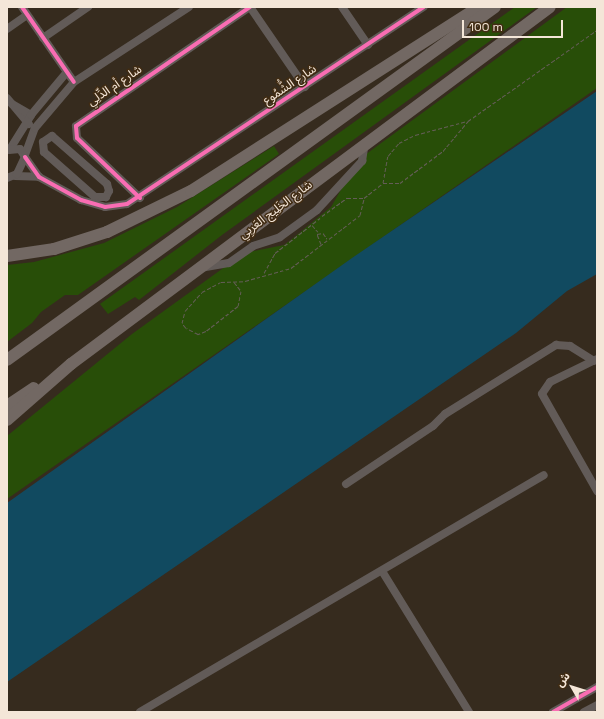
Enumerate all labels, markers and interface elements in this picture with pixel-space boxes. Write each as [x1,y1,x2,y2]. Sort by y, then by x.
scale bar [464,12,565,38]
text: 100 m [469,19,503,35]
street label: شارع الشُّمُوع [261,62,319,108]
street label: شارع أم الدِّلِي [85,63,145,109]
street label: شارع الخَلِيج العَربِي [237,178,315,242]
north arrow [552,667,592,707]
text: ش [552,669,573,690]

